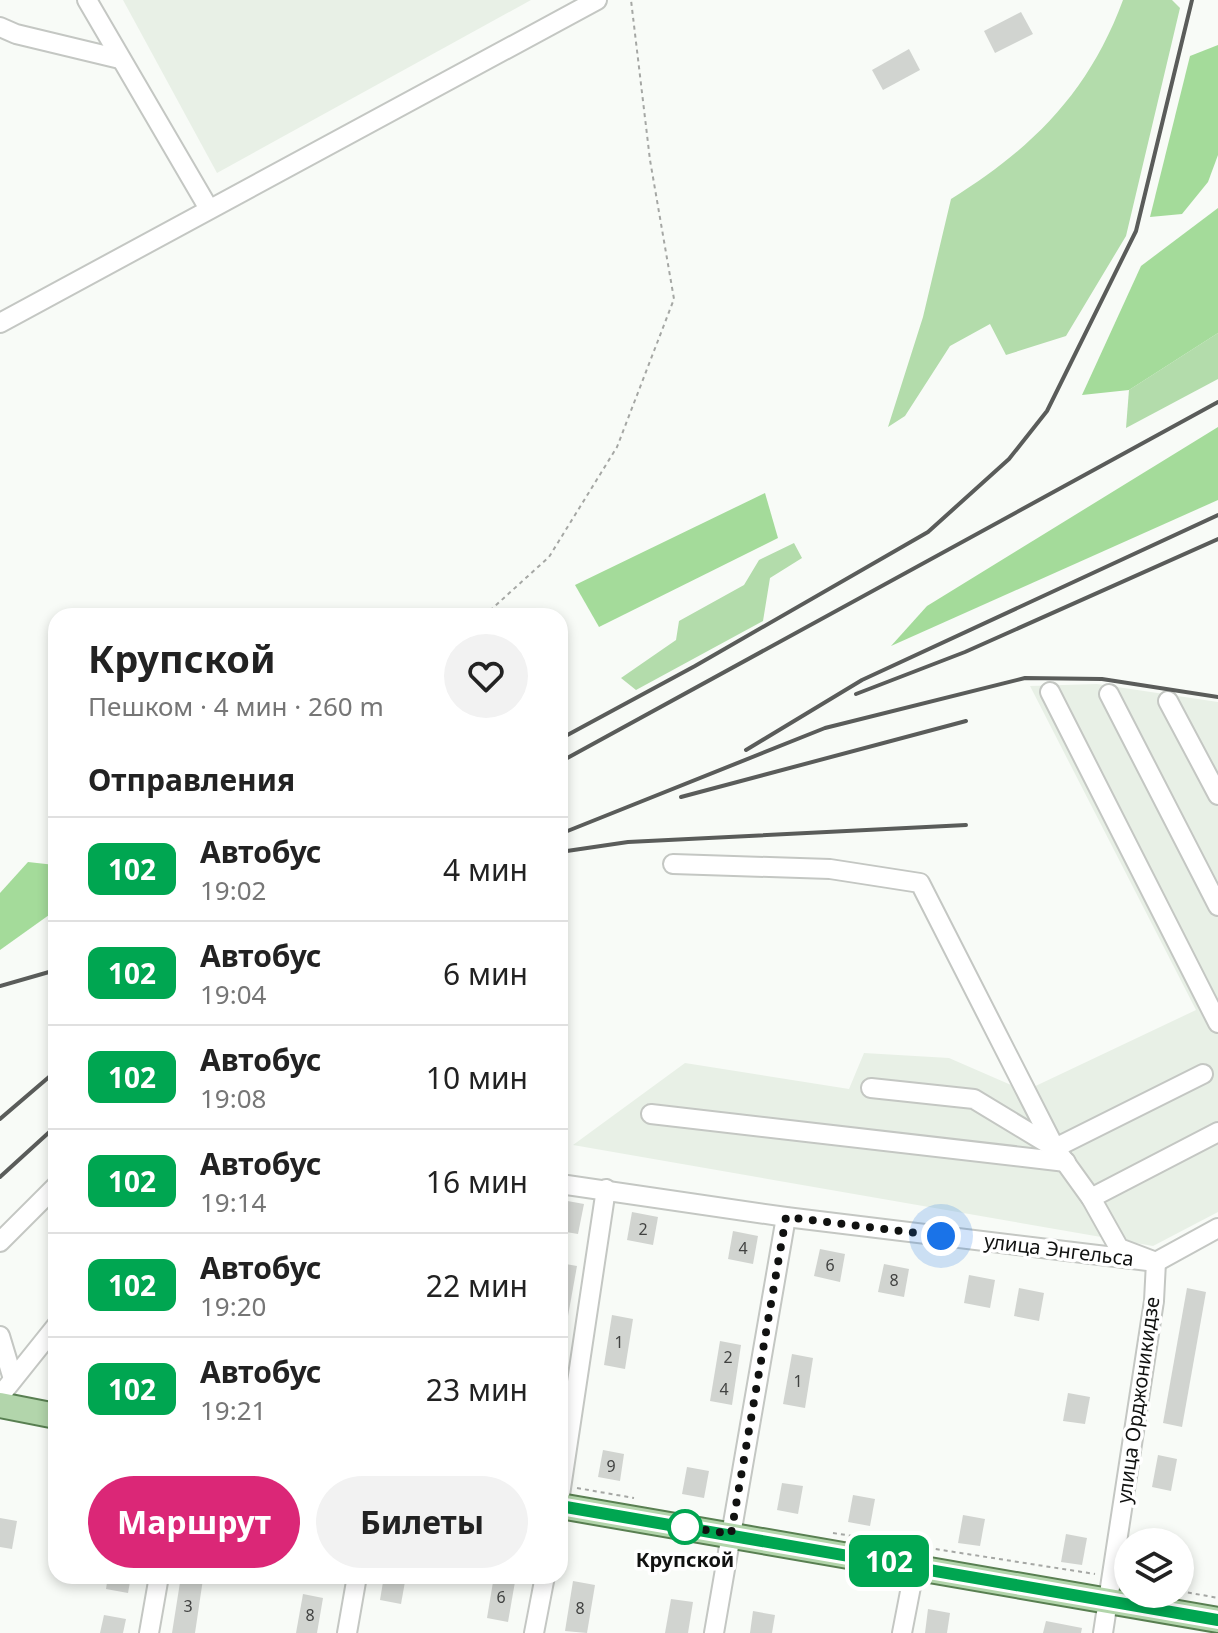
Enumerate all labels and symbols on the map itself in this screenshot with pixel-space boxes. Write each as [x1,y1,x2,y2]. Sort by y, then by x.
your location [921,1216,961,1256]
house number: 2 [638,1218,648,1240]
street label: улица Энгельса [983,1227,1135,1272]
house number: 4 [738,1237,748,1259]
house number: 6 [825,1254,835,1276]
house number: 8 [889,1269,899,1291]
street label: улица Орджоникидзе [1110,1295,1165,1505]
house number: 1 [614,1331,624,1353]
house number: 2 [723,1346,733,1368]
house number: 1 [793,1370,803,1392]
house number: 4 [719,1378,729,1400]
house number: 9 [606,1455,616,1477]
marker: Крупской [668,1510,702,1544]
line badge: 102 [843,1535,935,1587]
place label: Крупской [636,1546,734,1573]
house number: 6 [496,1586,506,1608]
house number: 3 [183,1595,193,1617]
house number: 8 [575,1597,585,1619]
house number: 8 [305,1604,315,1626]

